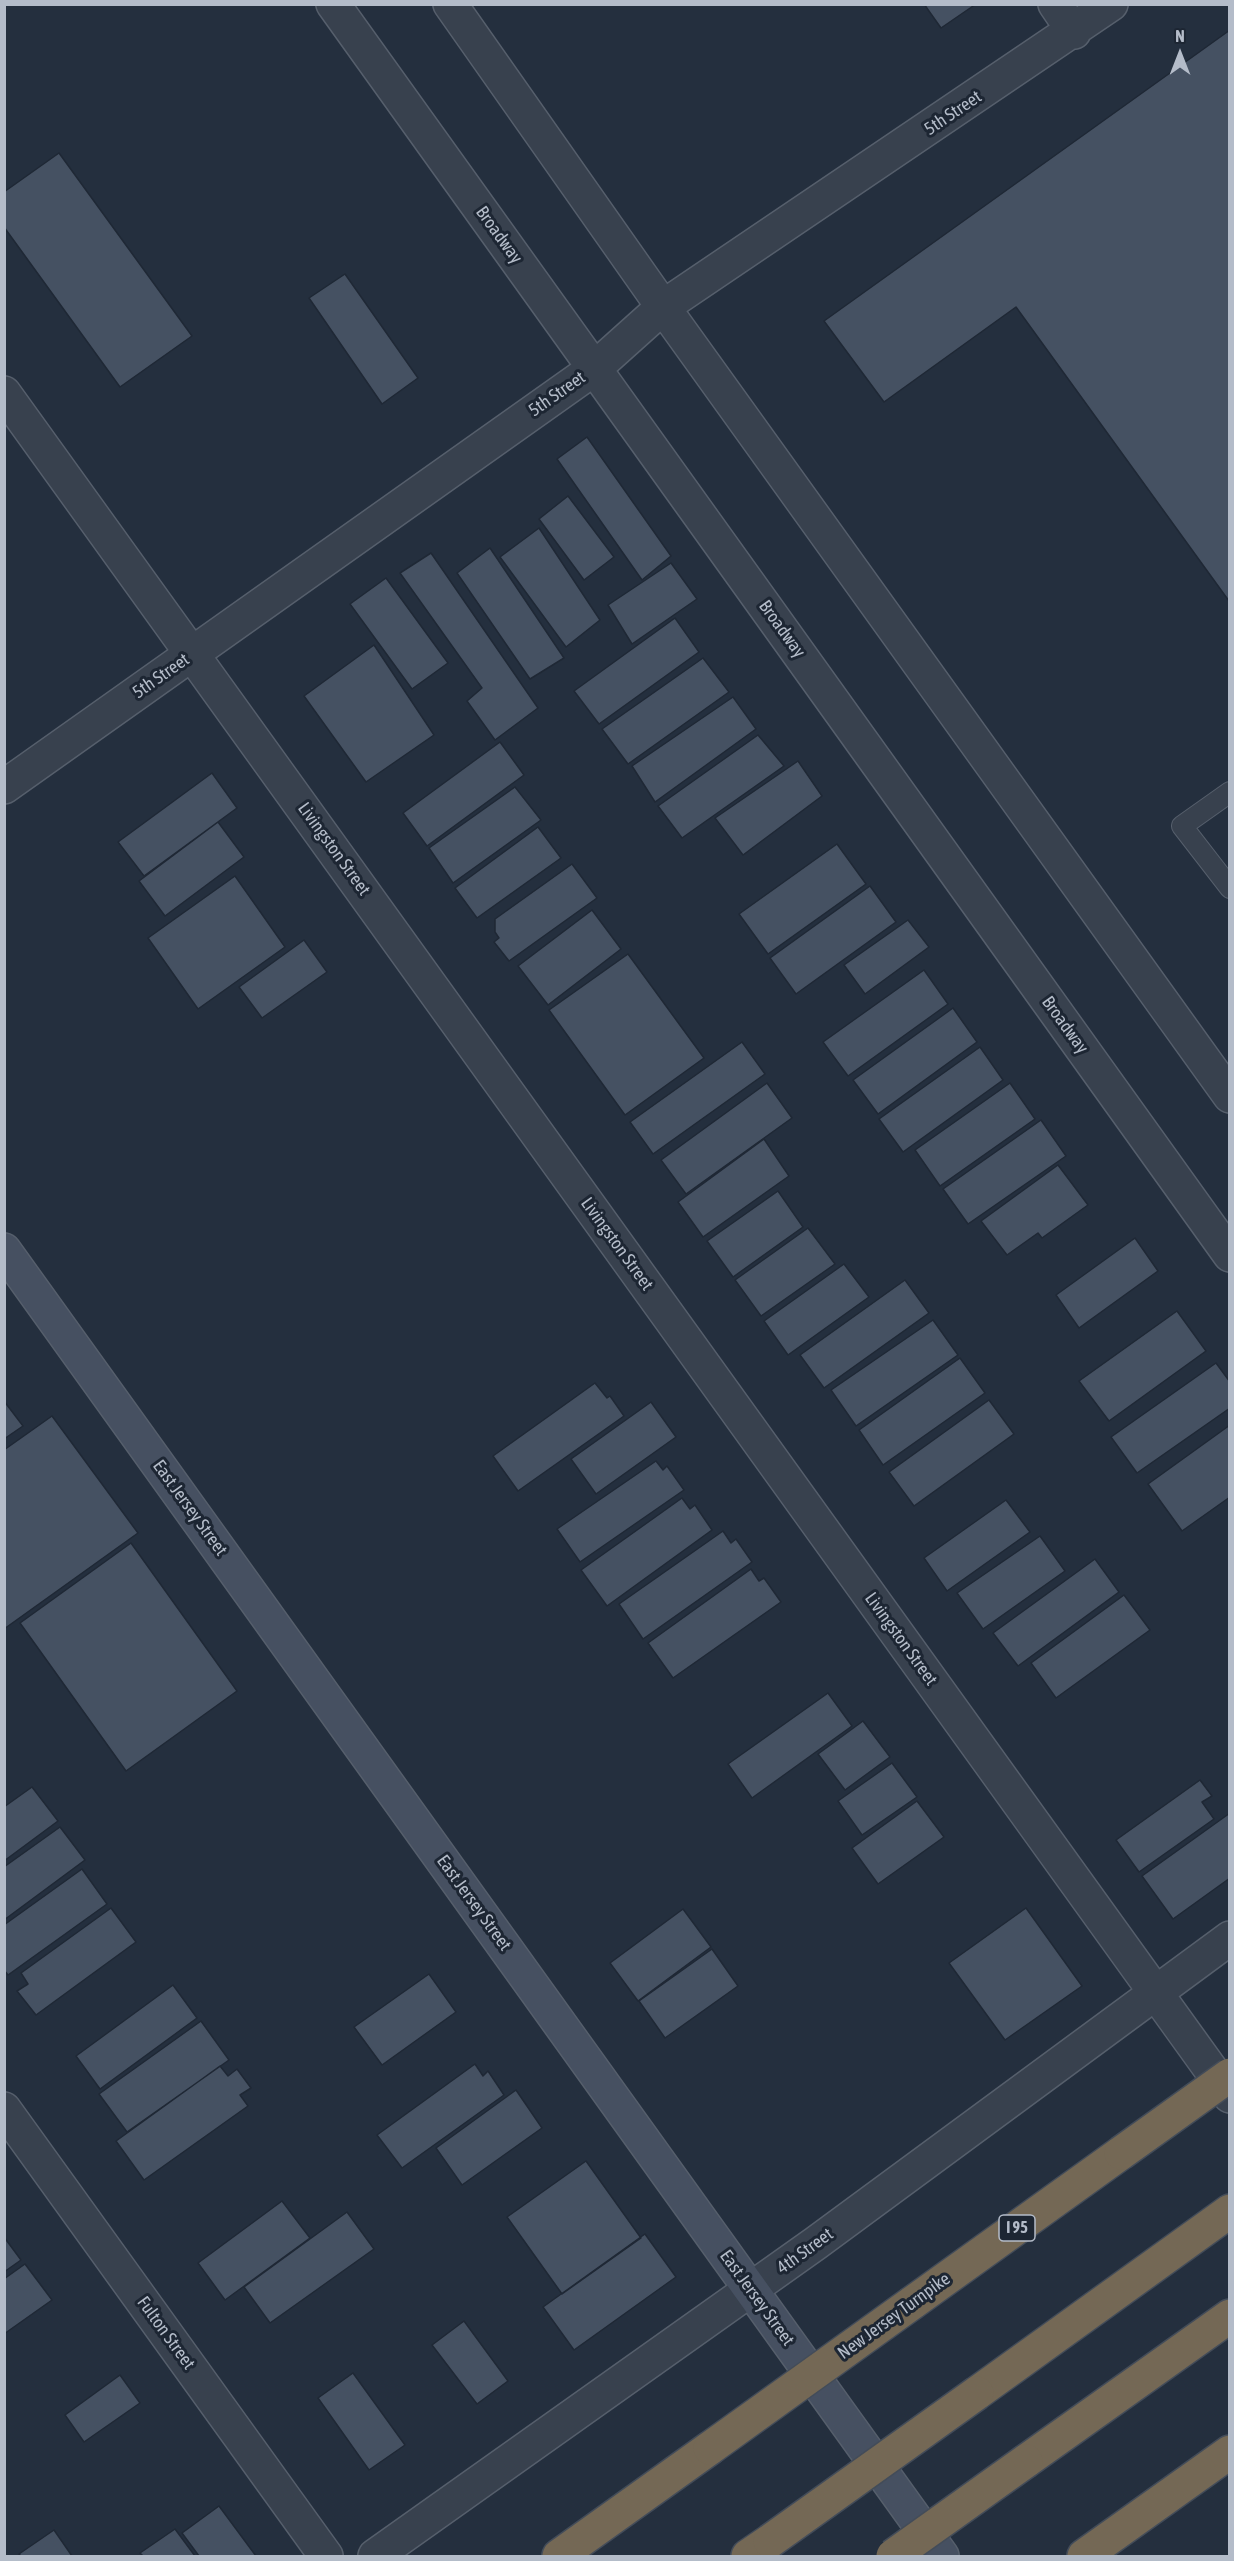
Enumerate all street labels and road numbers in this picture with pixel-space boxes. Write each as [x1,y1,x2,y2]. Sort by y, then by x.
street label: 5th Street [920,86,986,140]
street label: Broadway [471,202,527,268]
street label: 5th Street [524,367,590,421]
street label: Broadway [754,596,810,662]
street label: 5th Street [128,649,194,703]
street label: Livingston Street [293,798,375,900]
street label: Broadway [1037,992,1093,1058]
street label: Livingston Street [576,1193,658,1295]
street label: East Jersey Street [148,1456,232,1560]
street label: Livingston Street [860,1588,942,1690]
street label: East Jersey Street [432,1851,516,1955]
road number: I 95 [999,2215,1035,2241]
street label: 4th Street [773,2223,837,2279]
street label: East Jersey Street [715,2246,799,2350]
street label: New Jersey Turnpike [834,2268,954,2364]
street label: Fulton Street [132,2292,200,2374]

